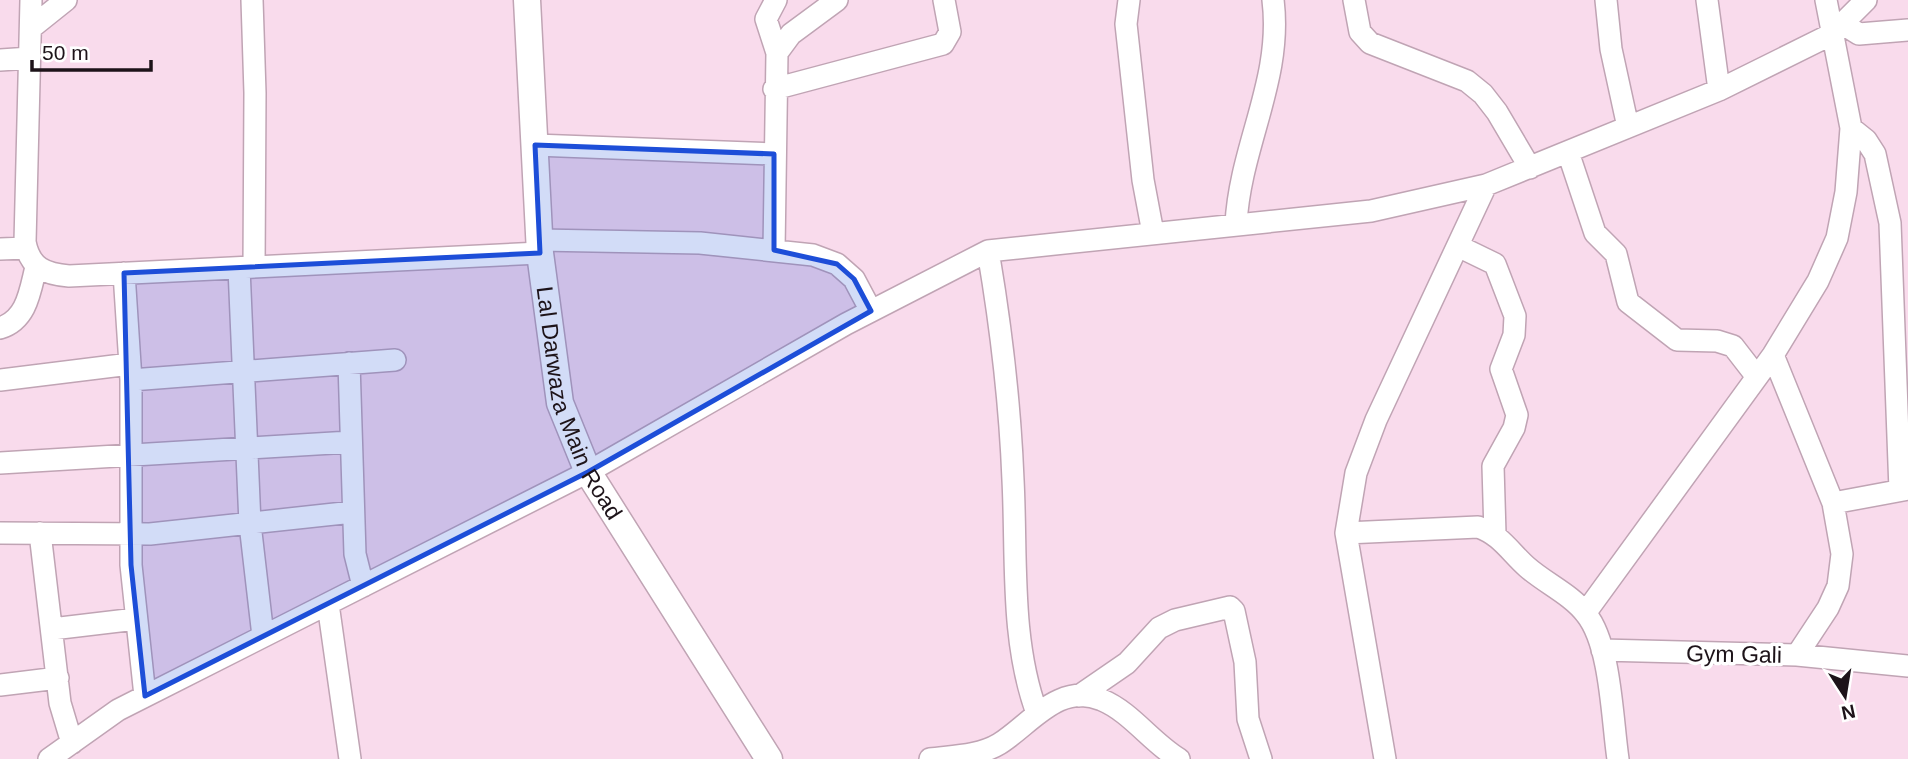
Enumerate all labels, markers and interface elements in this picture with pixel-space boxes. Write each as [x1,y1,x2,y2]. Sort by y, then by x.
scale bar [32,28,150,72]
text: 50 m [42,41,89,64]
street label: Lal Darwaza Main Road [532,285,628,524]
street label: Gym Gali [1686,640,1782,668]
north arrow [1810,661,1880,731]
text: N [1840,700,1857,724]

